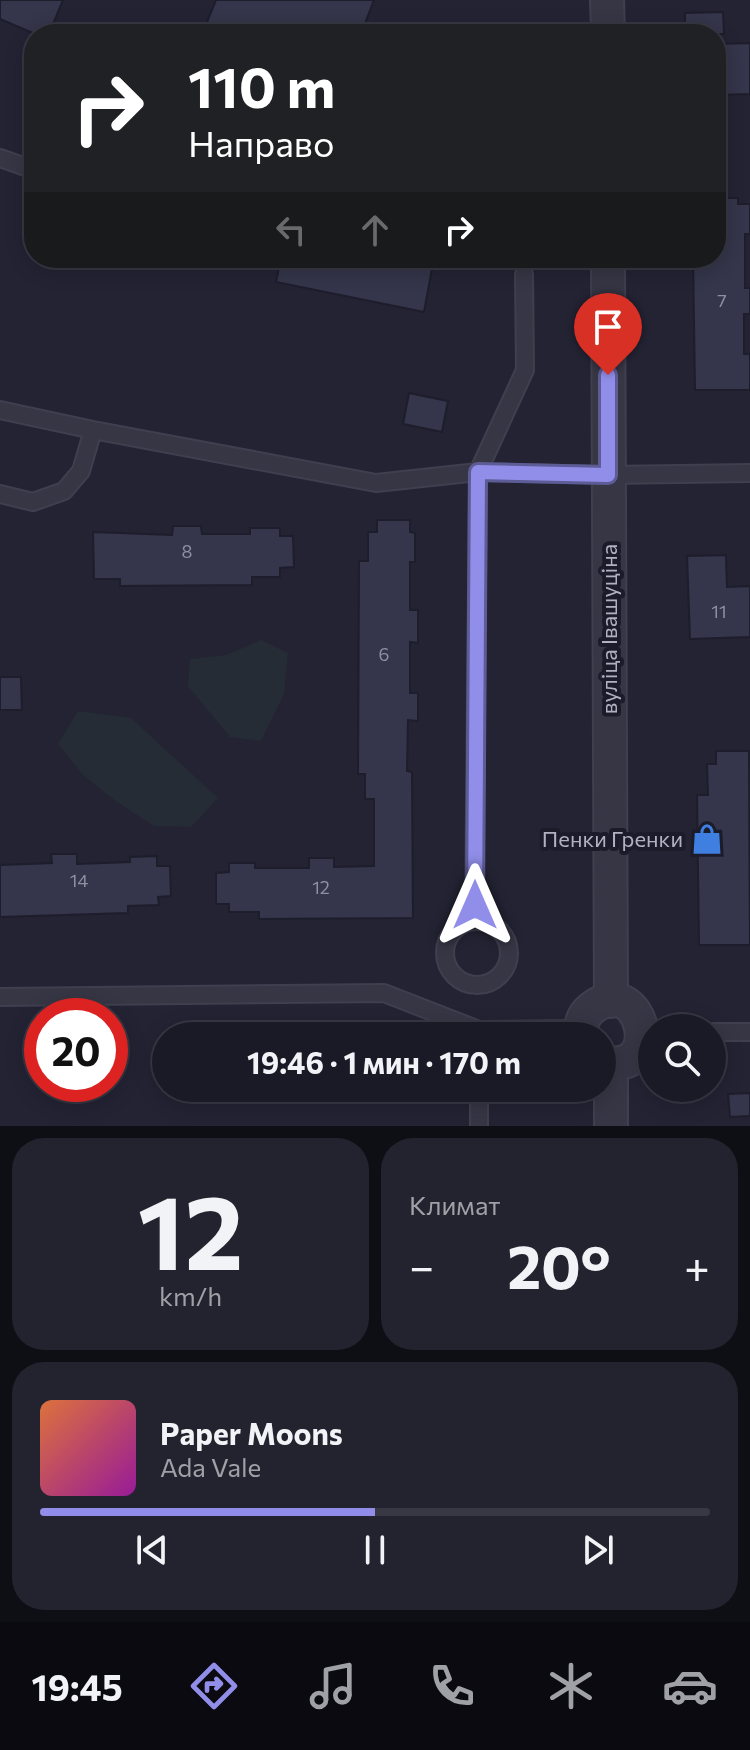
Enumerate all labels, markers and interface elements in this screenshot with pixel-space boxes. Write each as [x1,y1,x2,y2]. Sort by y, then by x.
text: 110 m [188,51,335,120]
icon: right [56,56,160,160]
text: Направо [188,120,334,164]
icon: left [269,208,313,252]
icon: ahead [353,208,397,252]
icon: right [437,208,481,252]
house number: 7 [717,289,727,311]
pin [574,293,642,375]
icon: arrive [586,305,630,349]
house number: 8 [182,540,193,562]
street label: вуліца Івашуціна [595,544,622,714]
house number: 11 [711,600,727,622]
house number: 6 [379,643,389,665]
shop icon: Пенки Гренки [690,822,724,856]
place label: Пенки Гренки [542,825,683,852]
position arrow [433,863,517,947]
house number: 14 [70,869,88,891]
house number: 12 [312,876,330,898]
speed limit sign: 20 [24,998,128,1102]
map controls [638,1014,726,1102]
button: search [638,1014,726,1102]
text: 19:46 · 1 мин · 170 m [247,1043,521,1080]
text: 12 [137,1164,244,1291]
text: Климат [409,1189,501,1220]
text: 20° [507,1228,611,1301]
text: − [409,1238,434,1292]
text: + [684,1238,710,1292]
text: km/h [159,1280,222,1311]
text: Paper Moons [160,1414,343,1451]
text: Ada Vale [160,1451,261,1482]
icon: previous [130,1528,174,1572]
icon: pause [353,1528,397,1572]
icon: next [576,1528,620,1572]
icon: directions [186,1658,242,1714]
icon: music [305,1658,361,1714]
icon: phone [424,1658,480,1714]
icon: climate [543,1658,599,1714]
icon: car [662,1658,718,1714]
text: 19:45 [32,1664,123,1708]

